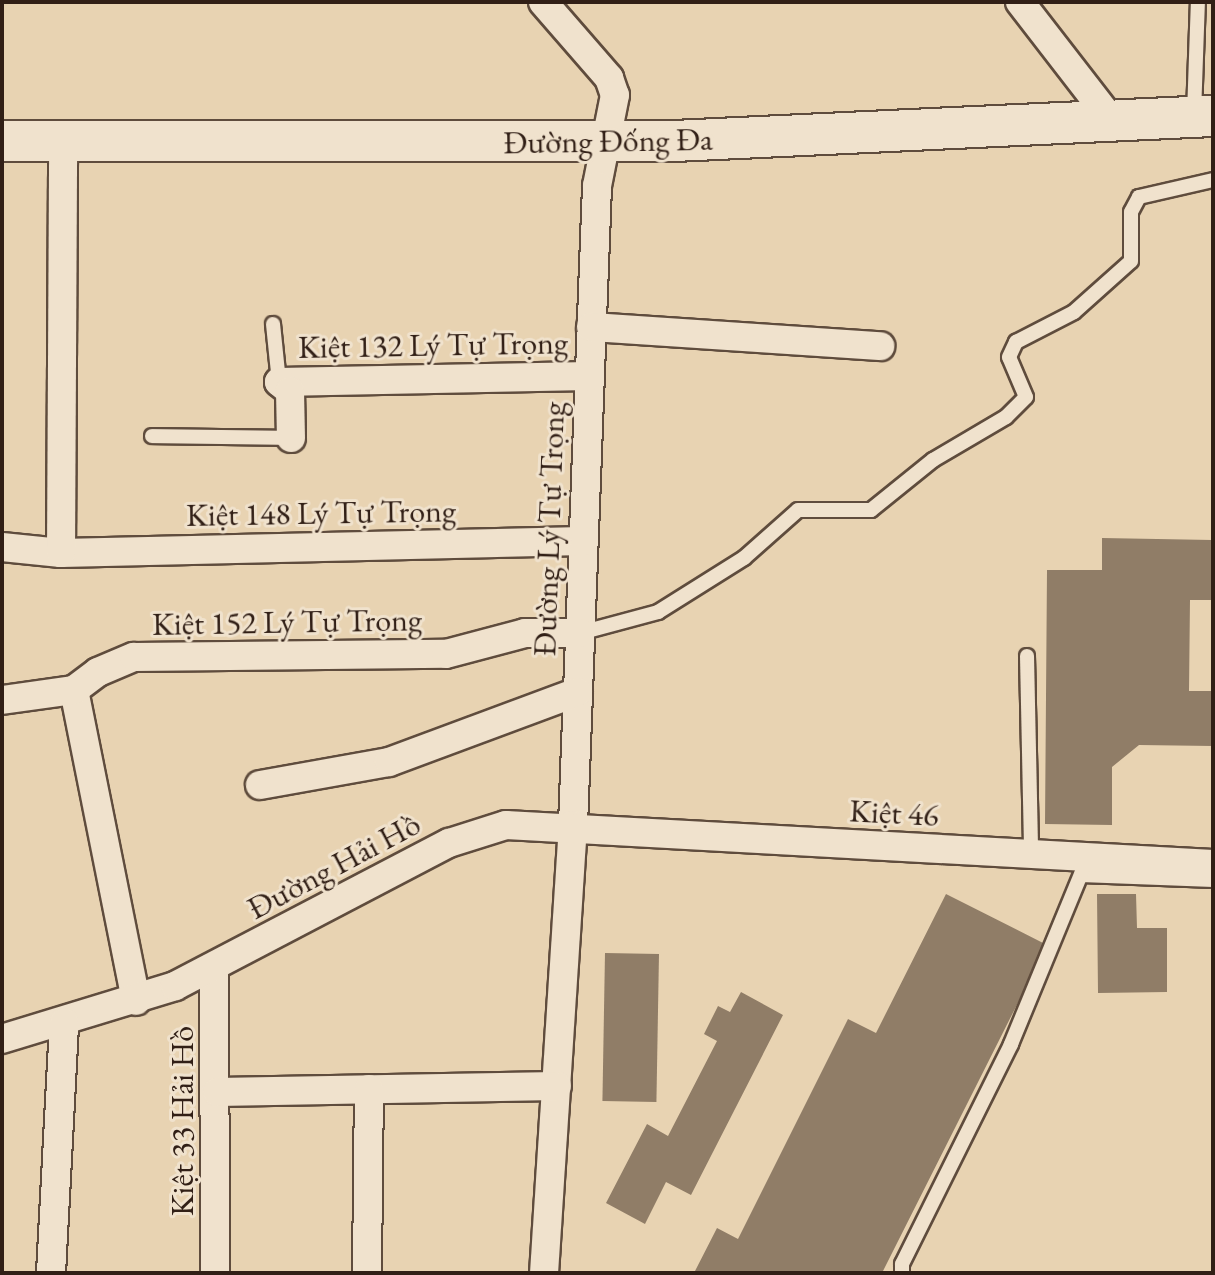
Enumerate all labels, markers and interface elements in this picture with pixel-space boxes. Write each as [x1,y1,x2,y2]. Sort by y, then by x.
street label: Đường Đống Đa [503,120,713,162]
street label: Kiệt 132 Lý Tự Trọng [298,323,568,367]
street label: Đường Lý Tự Trọng [525,401,573,657]
street label: Kiệt 148 Lý Tự Trọng [186,491,456,535]
street label: Kiệt 152 Lý Tự Trọng [152,600,422,644]
street label: Kiệt 46 [848,791,940,835]
street label: Đường Hải Hồ [241,804,427,928]
street label: Kiệt 33 Hải Hồ [163,1026,201,1216]

